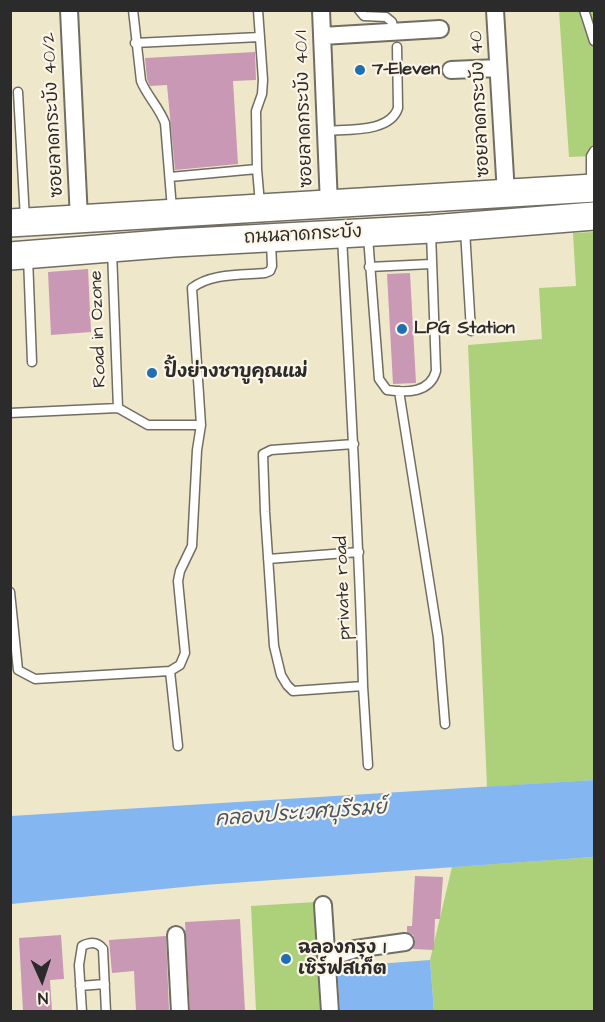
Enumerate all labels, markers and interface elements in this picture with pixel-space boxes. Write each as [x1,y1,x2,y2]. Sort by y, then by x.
street label: ซอยลาดกระบัง 40/1 [291,30,319,188]
street label: ซอยลาดกระบัง 40 [466,30,496,178]
street label: ซอยลาดกระบัง 40/2 [39,32,69,198]
place label: 7-Eleven [372,59,440,81]
marker: 7-Eleven [353,63,367,77]
street label: ถนนลาดกระบัง [244,222,362,250]
street label: Road in Ozone [86,270,112,388]
place label: LPG Station [414,318,515,340]
marker: LPG Station [395,322,409,336]
place label: ปิ้งย่างชาบูคุณแม่ [164,362,308,384]
marker: ปิ้งย่างชาบูคุณแม่ [145,366,159,380]
street label: private road [331,536,357,640]
water label: คลองประเวศบุรีรมย์ [214,797,388,833]
place label: ฉลองกรุง 1 เซิร์ฟสเก็ต [298,938,387,980]
north arrow [12,950,72,1010]
marker: ฉลองกรุง 1 เซิร์ฟสเก็ต [279,952,293,966]
text: N [37,987,49,1009]

